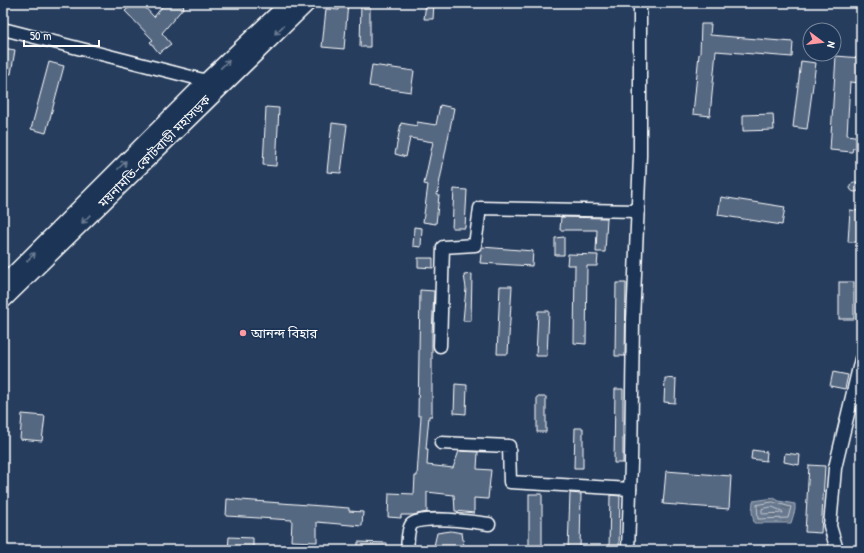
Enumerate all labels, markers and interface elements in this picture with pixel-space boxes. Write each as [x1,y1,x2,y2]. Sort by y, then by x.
scale bar [24,22,99,48]
north arrow [802,22,842,62]
one-way arrow [274,25,284,35]
text: 50 m [30,27,51,44]
text: N [824,40,839,49]
one-way arrow [220,59,230,69]
street label: ময়নামতি–কোটবাড়ী মহাসড়ক [93,90,215,212]
one-way arrow [117,161,127,171]
one-way arrow [81,214,91,224]
one-way arrow [26,252,36,262]
place label: আনন্দ বিহার [250,324,318,342]
marker: আনন্দ বিহার [238,328,248,338]

